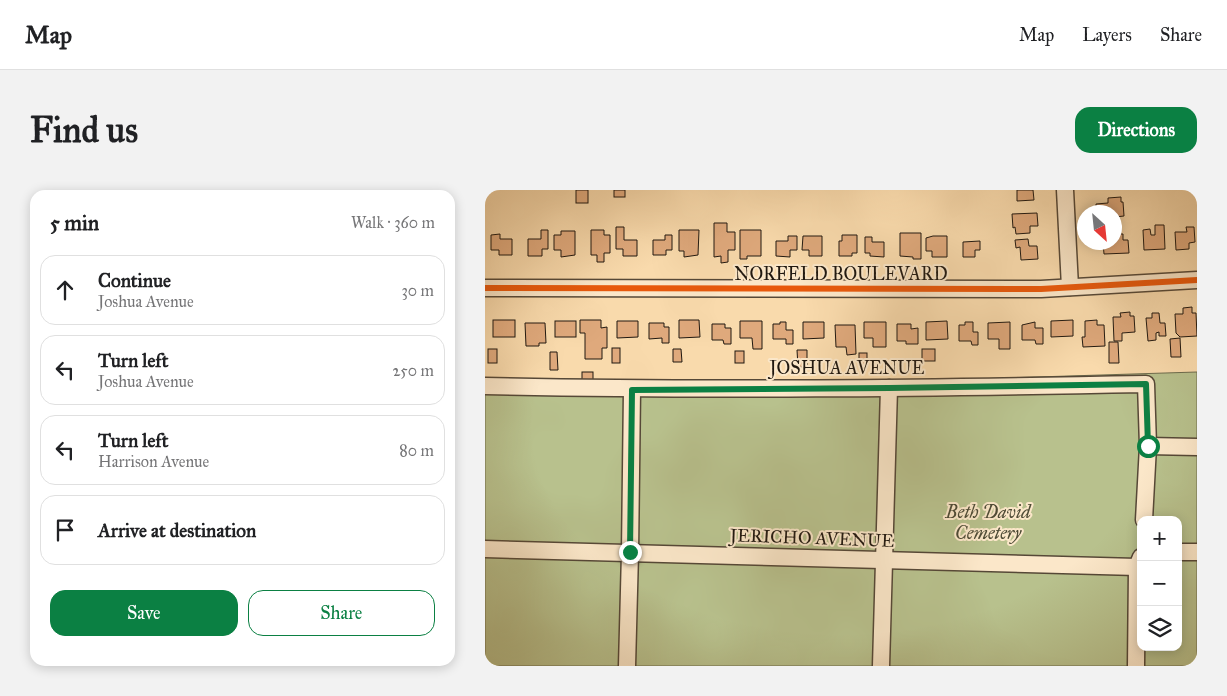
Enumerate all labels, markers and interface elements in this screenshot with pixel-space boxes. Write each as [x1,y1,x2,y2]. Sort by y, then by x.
text: Map [25,20,72,50]
text: Map [1019,24,1054,46]
text: Layers [1082,24,1132,46]
text: Share [1160,24,1202,46]
button: Directions [1075,107,1197,153]
text: Find us [30,109,138,152]
north arrow [1077,205,1122,250]
text: 5 min [50,210,99,236]
text: Walk · 360 m [351,213,435,232]
street label: NORFELD BOULEVARD [734,263,948,285]
text: Continue [98,269,171,292]
icon: ahead [51,276,79,304]
text: 30 m [401,281,434,300]
text: Joshua Avenue [98,292,194,311]
text: Turn left [98,349,168,372]
icon: left [51,356,79,384]
street label: JOSHUA AVENUE [768,357,925,380]
text: 250 m [393,361,434,380]
text: Joshua Avenue [98,372,194,391]
text: Turn left [98,429,168,452]
route start [1137,435,1160,458]
icon: left [51,436,79,464]
text: 80 m [399,441,434,460]
text: Harrison Avenue [98,452,209,471]
park label: Beth David Cemetery [944,501,1032,544]
icon: arrive [51,516,79,544]
map controls [1137,516,1182,651]
button: + [1137,516,1182,561]
text: Arrive at destination [98,519,256,542]
street label: JERICHO AVENUE [728,524,894,553]
route end [619,541,642,564]
button: − [1137,561,1182,606]
button: Save [50,590,238,636]
button: Share [248,590,435,636]
button: layers [1137,606,1182,651]

